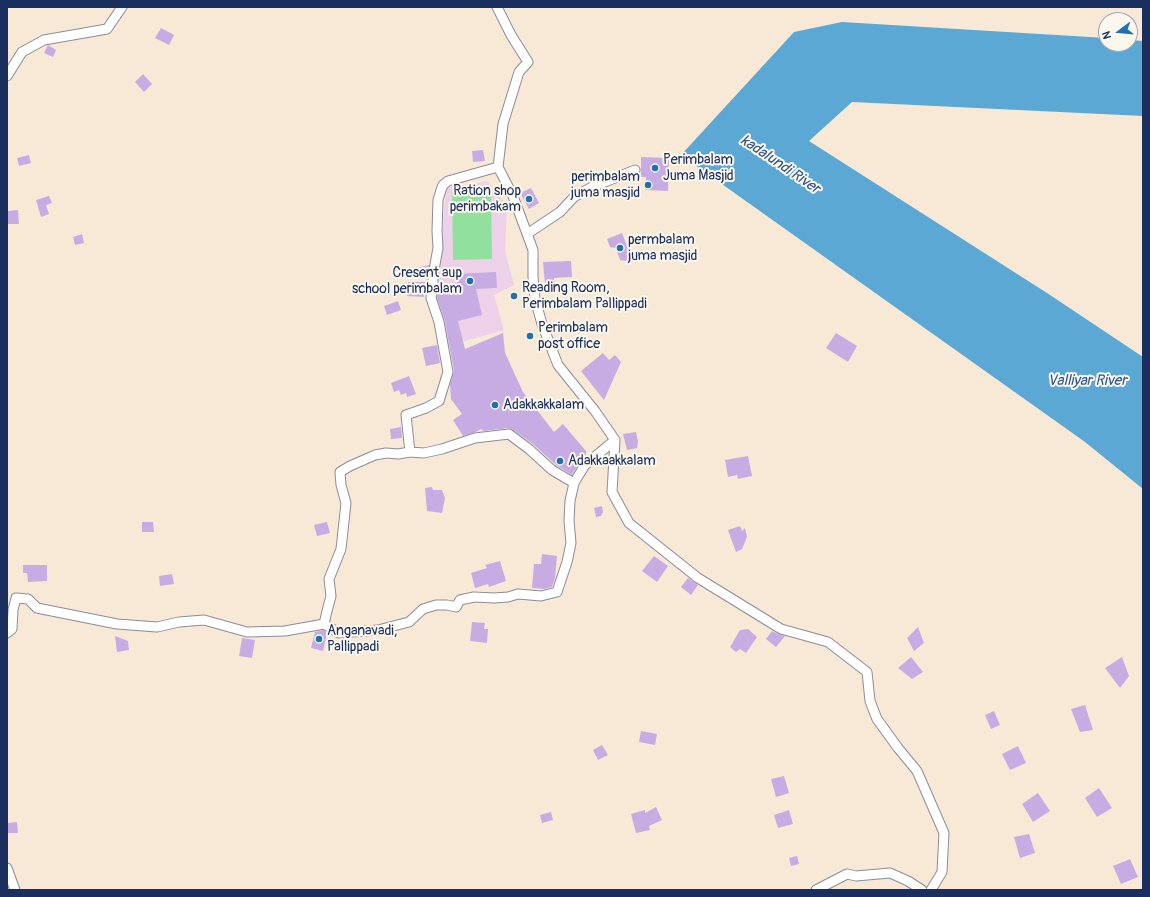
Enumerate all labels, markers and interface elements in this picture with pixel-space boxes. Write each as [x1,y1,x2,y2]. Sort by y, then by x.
north arrow [1098,12,1138,52]
text: N [1100,30,1114,41]
water label: kadalundi River [737,132,823,198]
place label: Perimbalam Juma Masjid [663,152,734,184]
marker: Perimbalam Juma Masjid [650,163,660,173]
place label: perimbalam juma masjid [571,169,640,202]
marker: perimbalam juma masjid [643,180,653,190]
place label: Ration shop perimbakam [450,183,521,216]
marker: Ration shop perimbakam [524,194,534,204]
place label: permbalam juma masjid [628,232,697,264]
marker: permbalam juma masjid [615,243,625,253]
place label: Cresent aup school perimbalam [352,265,462,298]
marker: Cresent aup school perimbalam [465,276,475,286]
place label: Reading Room, Perimbalam Pallippadi [522,280,647,312]
marker: Reading Room, Perimbalam Pallippadi [509,291,519,301]
place label: Perimbalam post office [538,320,608,352]
marker: Perimbalam post office [525,331,535,341]
water label: Valliyar River [1047,372,1127,390]
place label: Adakkakkalam [503,397,584,413]
marker: Adakkakkalam [490,400,500,410]
place label: Adakkaakkalam [568,453,656,469]
marker: Adakkaakkalam [555,456,565,466]
place label: Anganavadi, Pallippadi [327,623,397,656]
marker: Anganavadi, Pallippadi [314,634,324,644]

